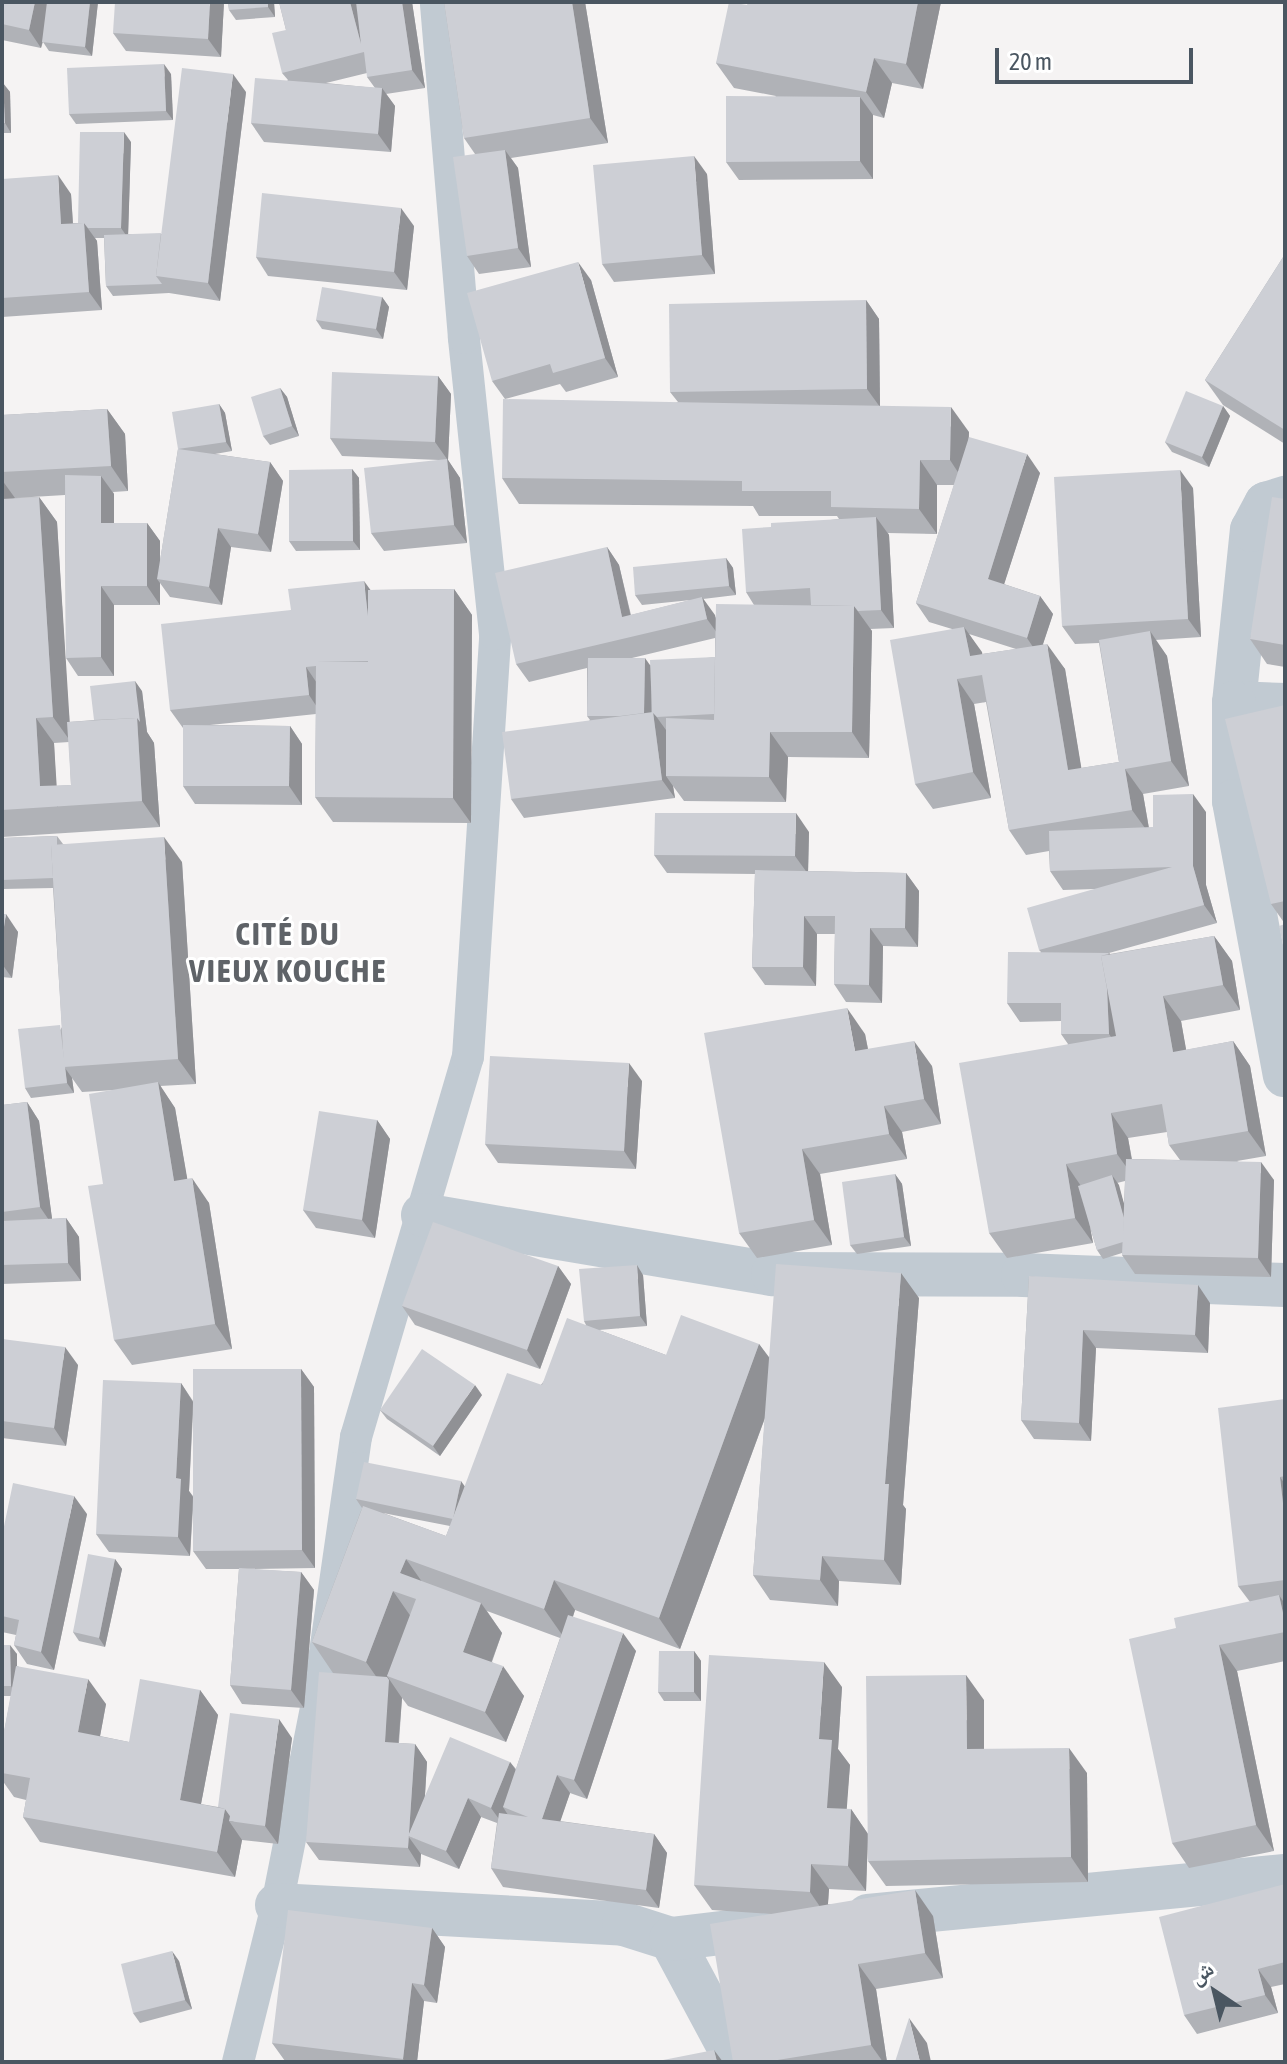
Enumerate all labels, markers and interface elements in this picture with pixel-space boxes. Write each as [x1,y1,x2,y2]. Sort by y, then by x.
scale bar [999,32,1197,82]
text: 20 m [1009,48,1052,75]
district label: CITÉ DU VIEUX KOUCHE [189,916,387,991]
north arrow [1175,1952,1255,2032]
text: ش [1184,1955,1218,1990]

